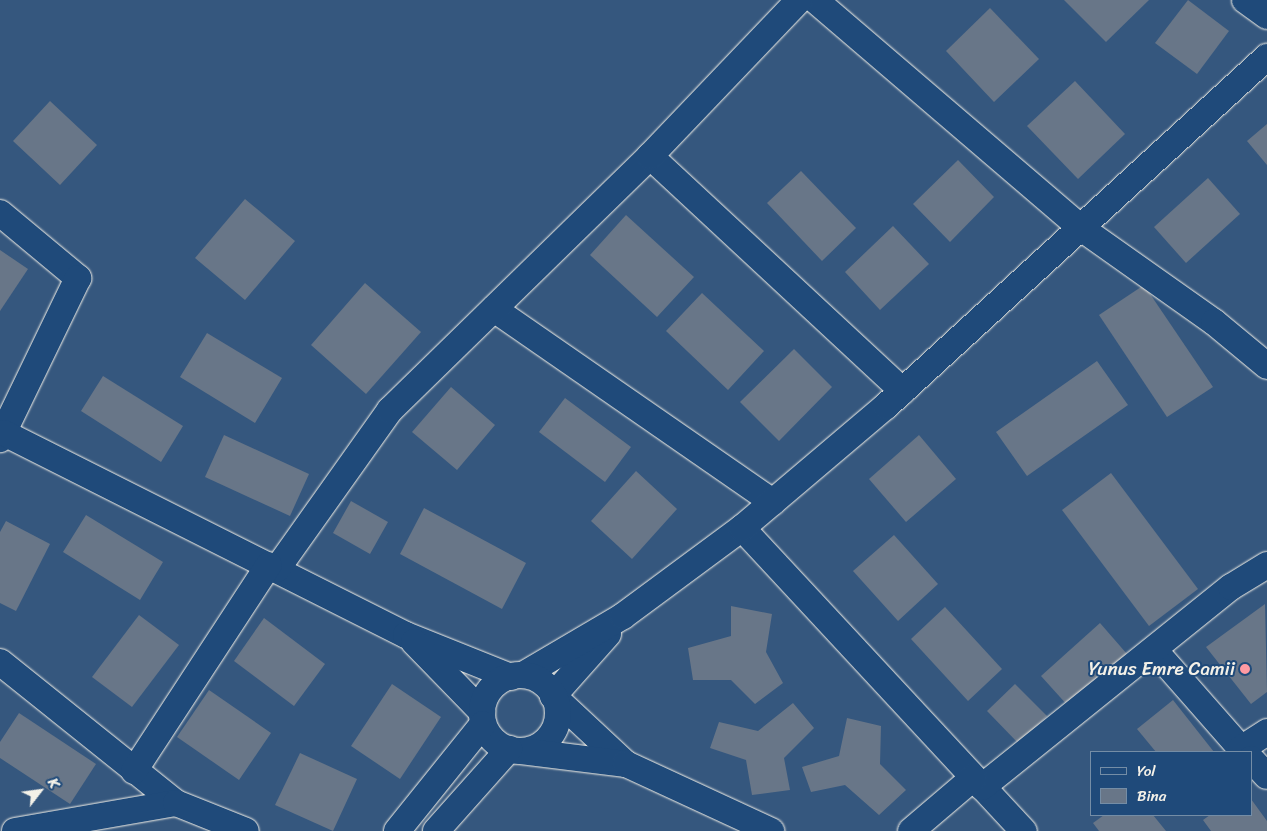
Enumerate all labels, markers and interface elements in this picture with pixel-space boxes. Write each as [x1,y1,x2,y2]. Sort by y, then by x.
place label: Yunus Emre Camii [1088,658,1235,680]
marker: Yunus Emre Camii [1239,663,1251,675]
legend [1090,751,1252,816]
text: Yol [1137,758,1156,784]
north arrow [15,766,65,816]
text: K [40,773,66,793]
text: Bina [1137,783,1166,809]

